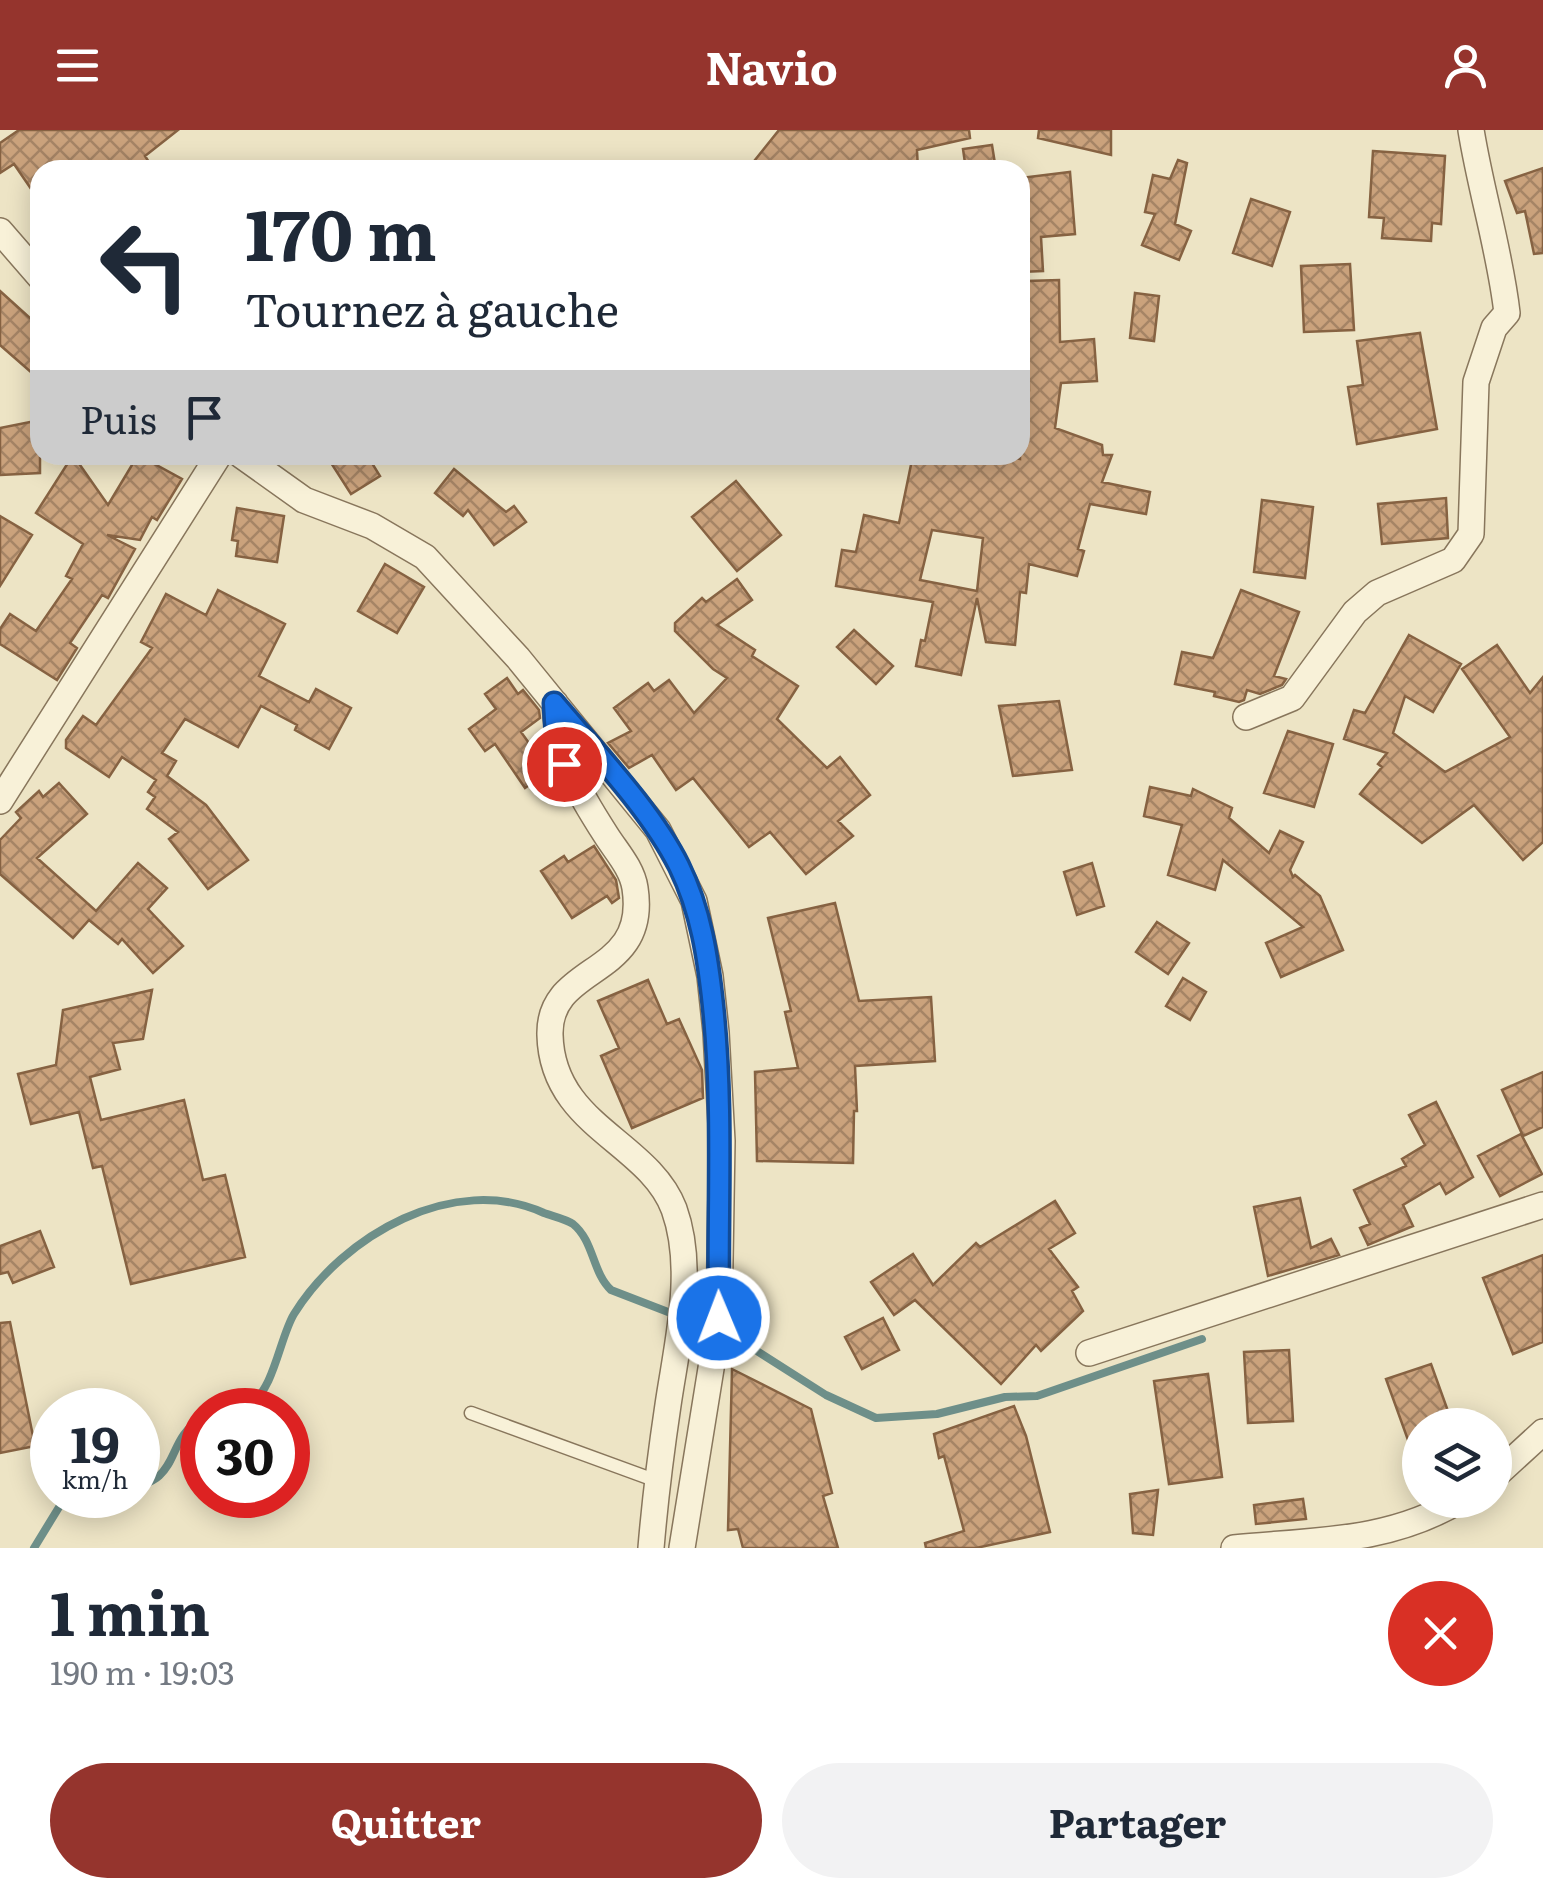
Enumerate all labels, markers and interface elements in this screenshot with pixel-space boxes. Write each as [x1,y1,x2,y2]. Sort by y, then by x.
text: Navio [705,32,838,99]
icon: menu [50,38,105,93]
icon: person [1438,38,1493,93]
text: 170 m [245,179,437,283]
icon: left [80,200,210,330]
text: Tournez à gauche [245,274,619,341]
text: Puis [80,389,157,446]
icon: arrive [177,390,232,445]
pin [522,722,607,807]
icon: arrive [537,737,592,792]
position arrow [667,1266,771,1370]
speed limit sign: 30 [180,1388,310,1518]
text: 19 [70,1404,120,1478]
map controls [1402,1408,1512,1518]
button: layers [1402,1408,1512,1518]
text: km/h [62,1460,128,1497]
text: 1 min [50,1565,210,1654]
button: close [1388,1581,1493,1686]
text: 190 m · 19:03 [50,1647,235,1695]
button: Quitter [50,1763,762,1878]
button: Partager [782,1763,1493,1878]

